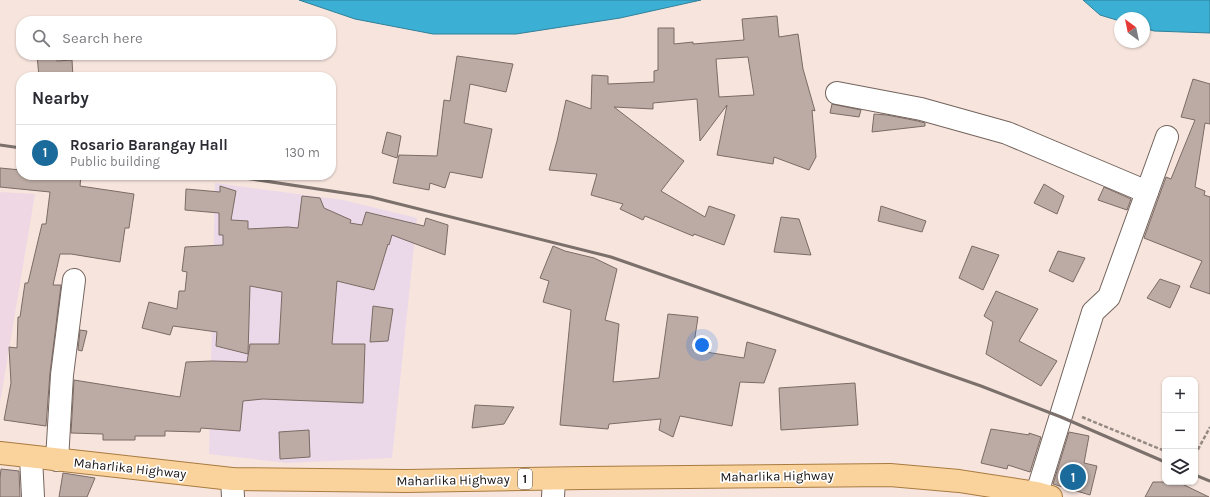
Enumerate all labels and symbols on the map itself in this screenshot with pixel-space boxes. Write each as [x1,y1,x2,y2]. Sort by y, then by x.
north arrow [1114,12,1150,48]
your location [692,335,712,355]
street label: Maharlika Highway [73,455,187,481]
pin: 1 [1060,462,1086,492]
street label: Maharlika Highway [720,468,834,484]
road number: 1 [518,469,532,489]
street label: Maharlika Highway [396,472,510,488]

